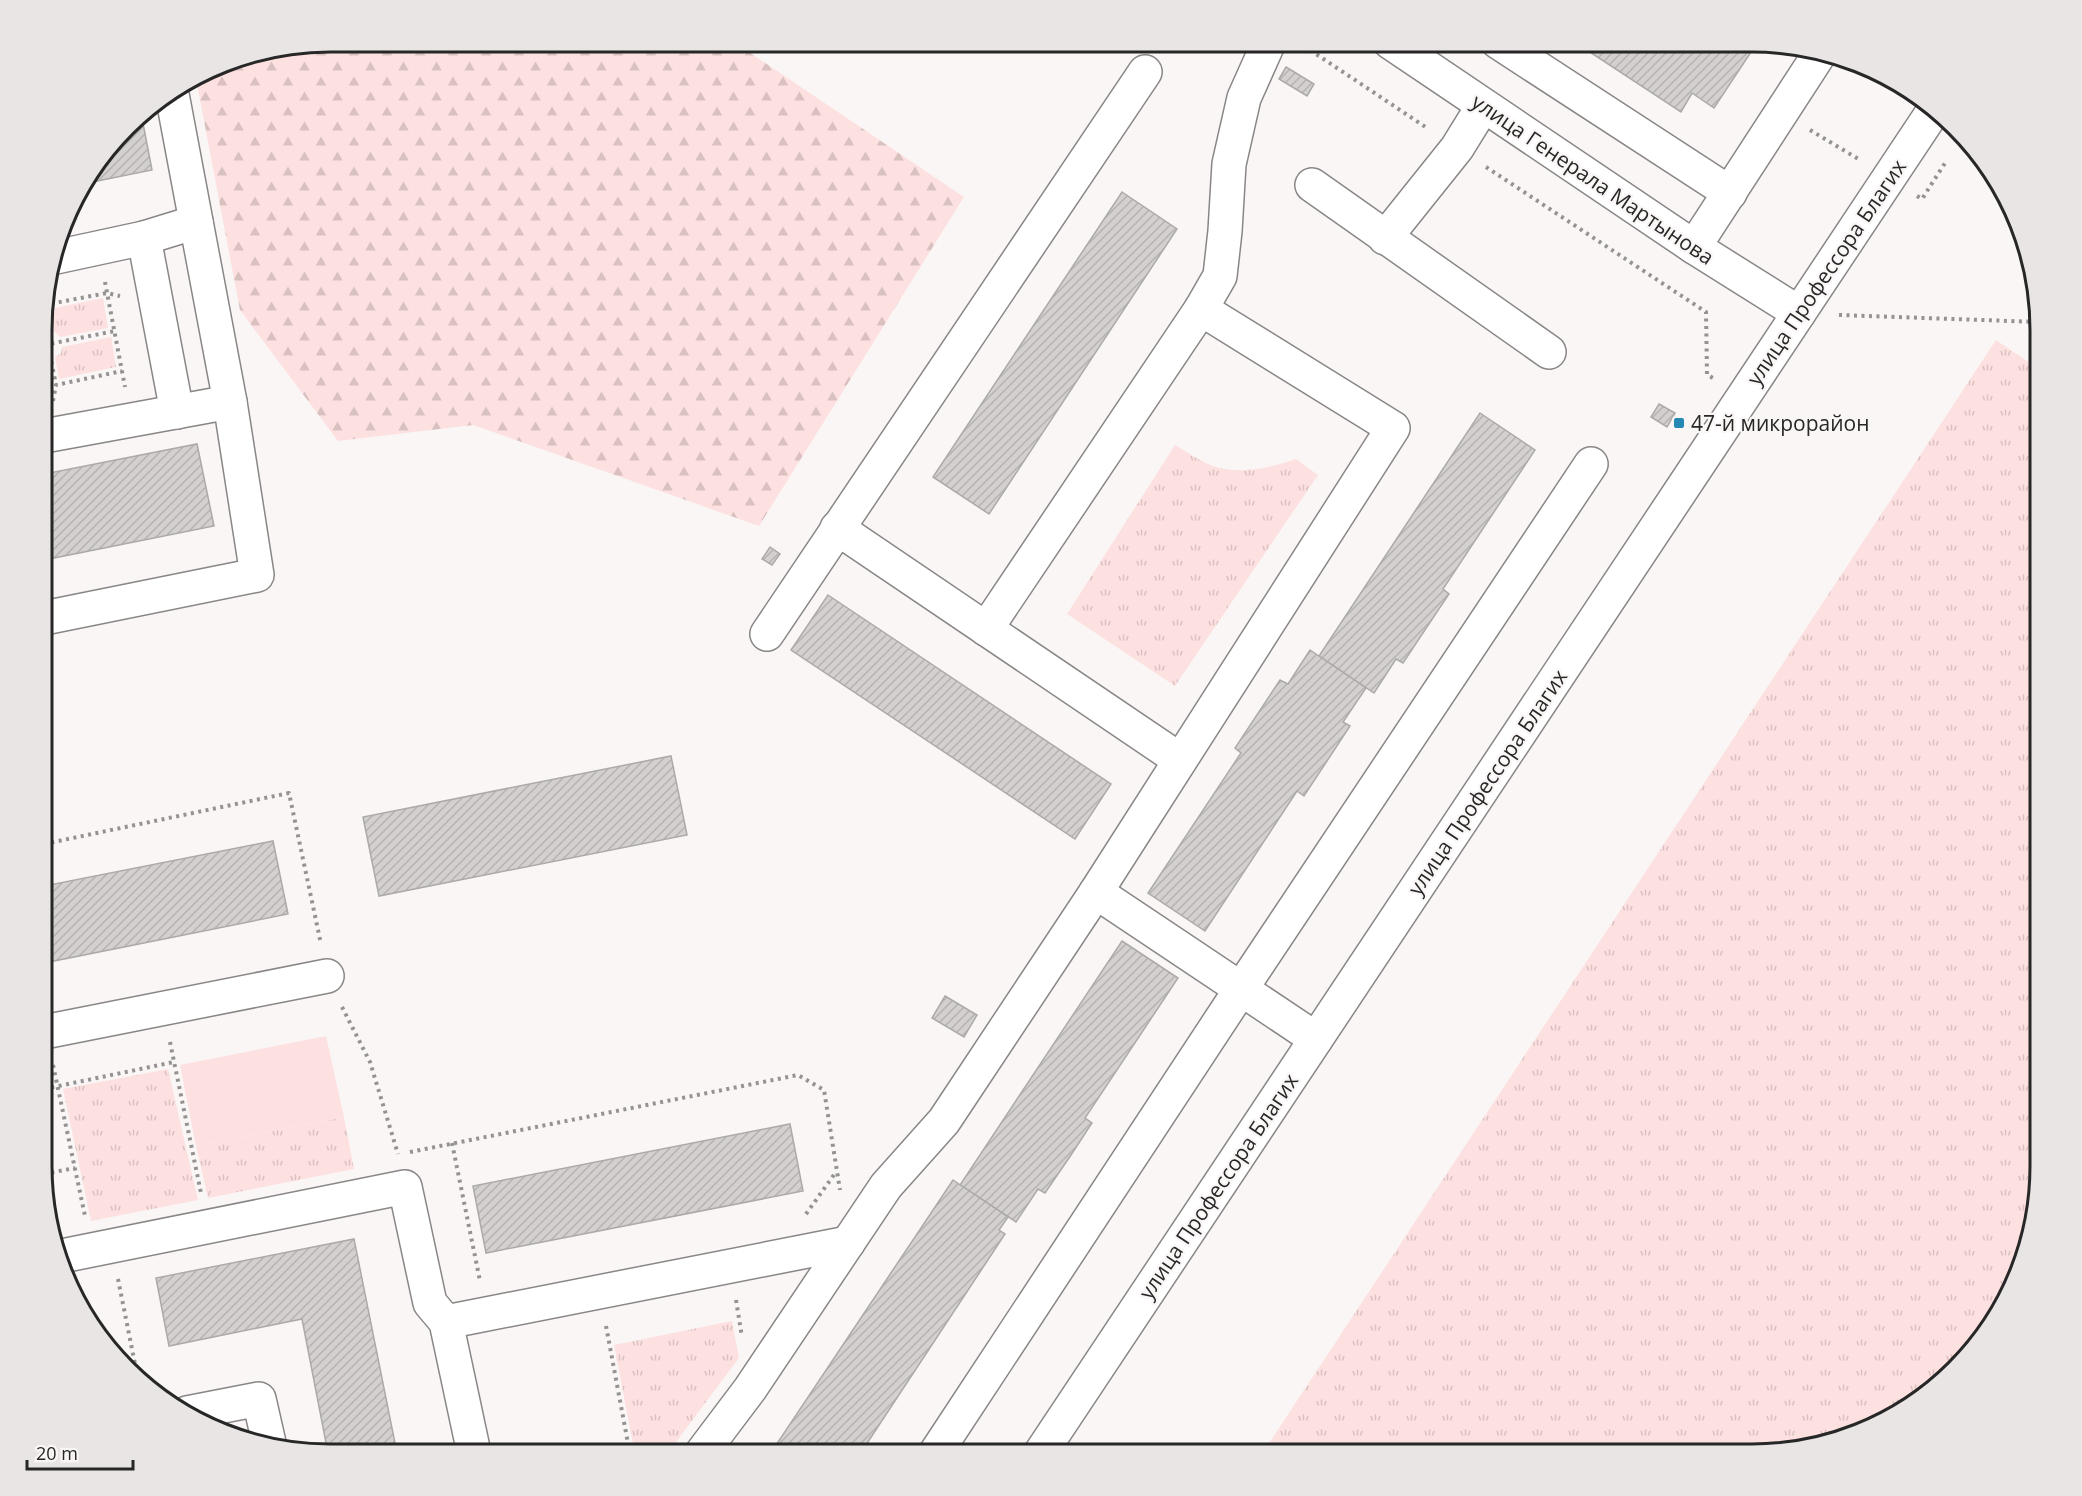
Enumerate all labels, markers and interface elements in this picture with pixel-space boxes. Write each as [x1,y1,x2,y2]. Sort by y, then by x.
street label: улица Генерала Мартынова [1466,87,1720,271]
street label: улица Профессора Благих [1740,154,1912,390]
place label: 47-й микрорайон [1691,409,1869,437]
marker: 47-й микрорайон [1672,416,1686,430]
street label: улица Профессора Благих [1401,664,1573,900]
street label: улица Профессора Благих [1132,1068,1304,1304]
scale bar [27,1433,134,1471]
text: 20 m [36,1441,78,1465]

